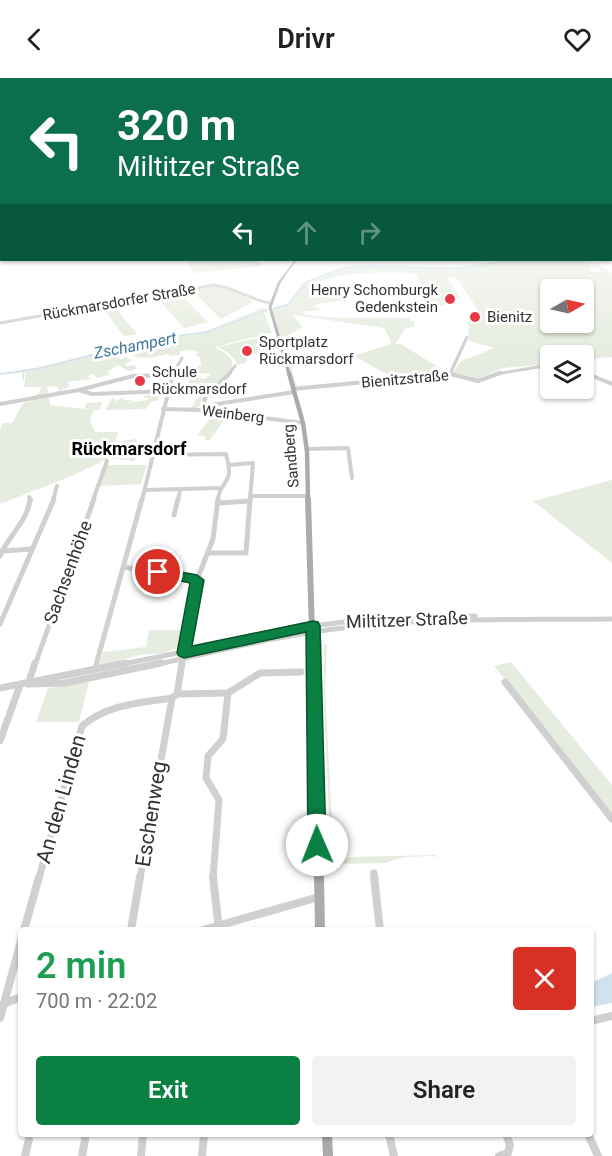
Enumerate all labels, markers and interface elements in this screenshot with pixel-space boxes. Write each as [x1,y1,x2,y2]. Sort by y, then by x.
icon: back [18,23,51,56]
text: Drivr [277,23,335,55]
icon: heart [561,23,594,56]
text: 320 m [117,101,236,150]
icon: left [18,102,96,180]
text: Miltitzer Straße [117,151,300,183]
icon: left [227,216,260,249]
icon: ahead [290,216,323,249]
icon: right [353,216,386,249]
north arrow [540,279,594,333]
map controls [540,279,594,399]
street label: Rückmarsdorfer Straße [41,280,197,324]
place label: Henry Schomburgk Gedenkstein [311,281,438,316]
marker: Henry Schomburgk Gedenkstein [443,292,457,306]
place label: Bienitz [487,308,532,326]
marker: Bienitz [468,310,482,324]
water label: Zschampert [91,328,179,363]
place label: Sportplatz Rückmarsdorf [259,333,354,368]
marker: Sportplatz Rückmarsdorf [240,344,254,358]
button: layers [540,345,594,399]
place label: Schule Rückmarsdorf [152,363,247,398]
street label: Bienitzstraße [361,366,450,392]
marker: Schule Rückmarsdorf [133,374,147,388]
street label: Weinberg [201,401,265,427]
street label: Sandberg [279,424,303,488]
district label: Rückmarsdorf [71,438,187,459]
street label: Sachsenhöhe [39,517,96,626]
pin [132,546,183,597]
icon: arrive [141,555,174,588]
street label: Miltitzer Straße [346,607,468,632]
street label: An den Linden [31,732,91,866]
street label: Eschenweg [131,759,171,869]
position arrow [285,813,349,877]
text: 2 min [36,945,126,987]
button: close [513,947,576,1010]
text: 700 m · 22:02 [36,989,157,1013]
button: Exit [36,1056,300,1125]
button: Share [312,1056,576,1125]

